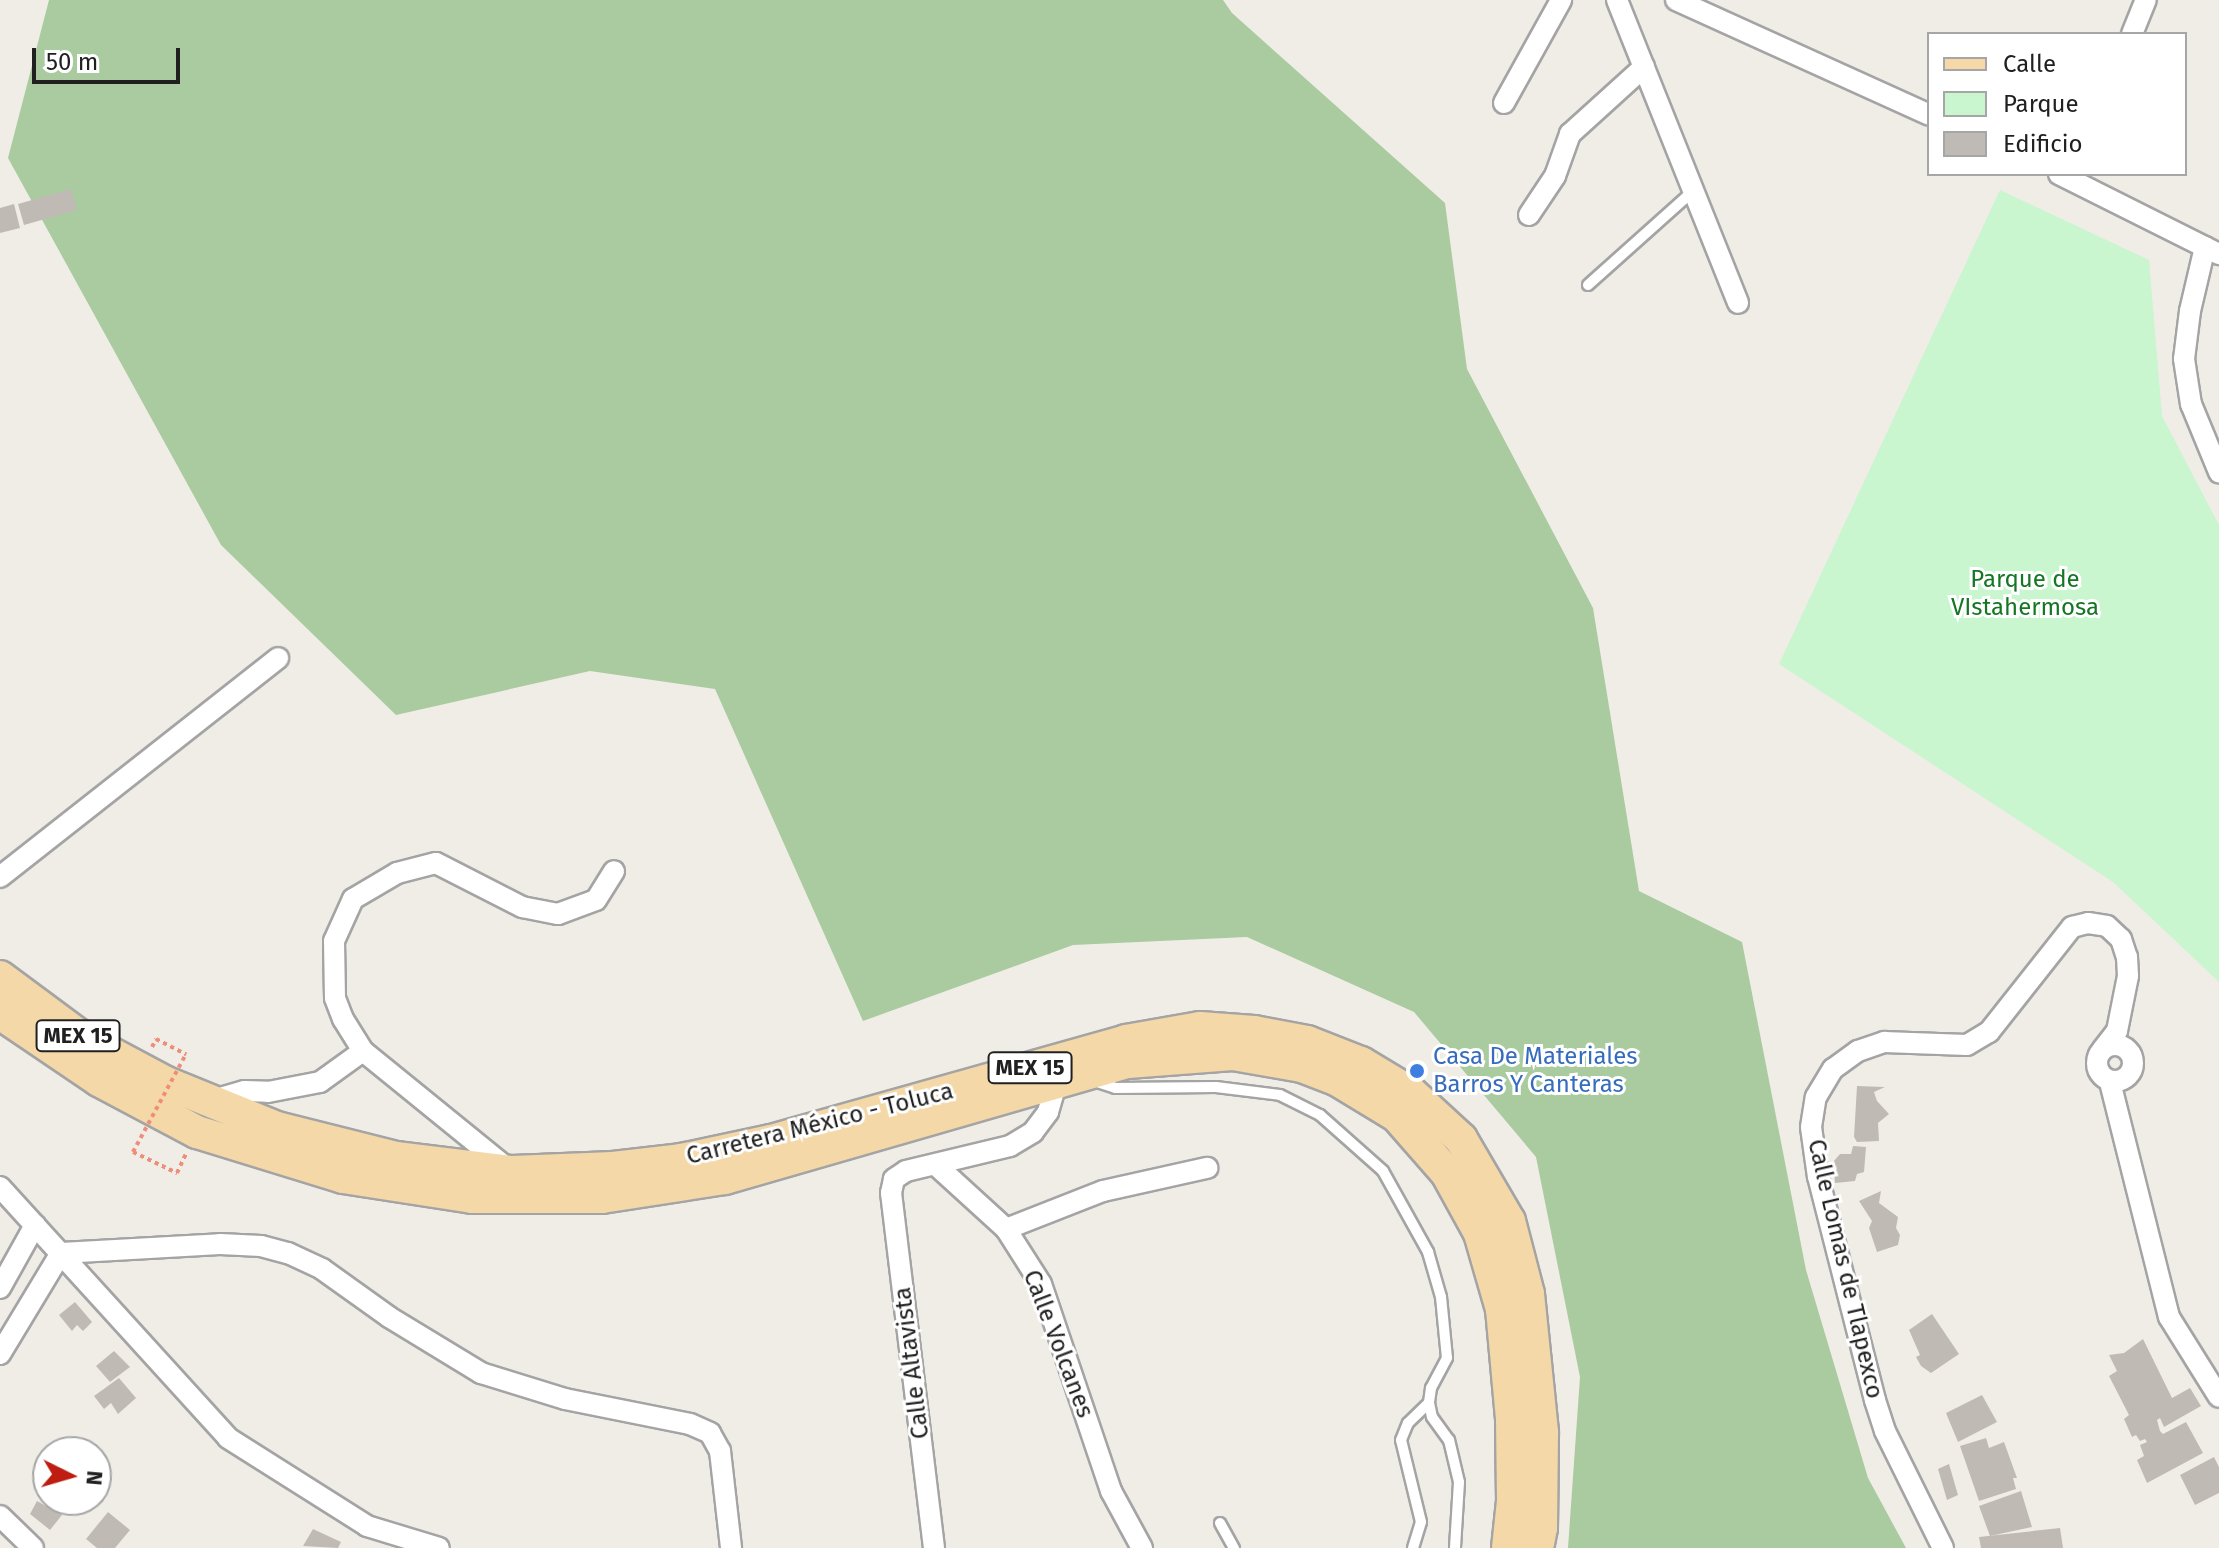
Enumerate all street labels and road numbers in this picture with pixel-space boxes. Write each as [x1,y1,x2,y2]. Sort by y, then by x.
road number: MEX 15 [34,1018,122,1054]
road number: MEX 15 [986,1050,1074,1086]
street label: Carretera México - Toluca [684,1077,956,1171]
street label: Calle Lomas de Tlapexco [1801,1137,1889,1401]
street label: Calle Volcanes [1017,1266,1099,1422]
street label: Calle Altavista [888,1285,936,1441]

